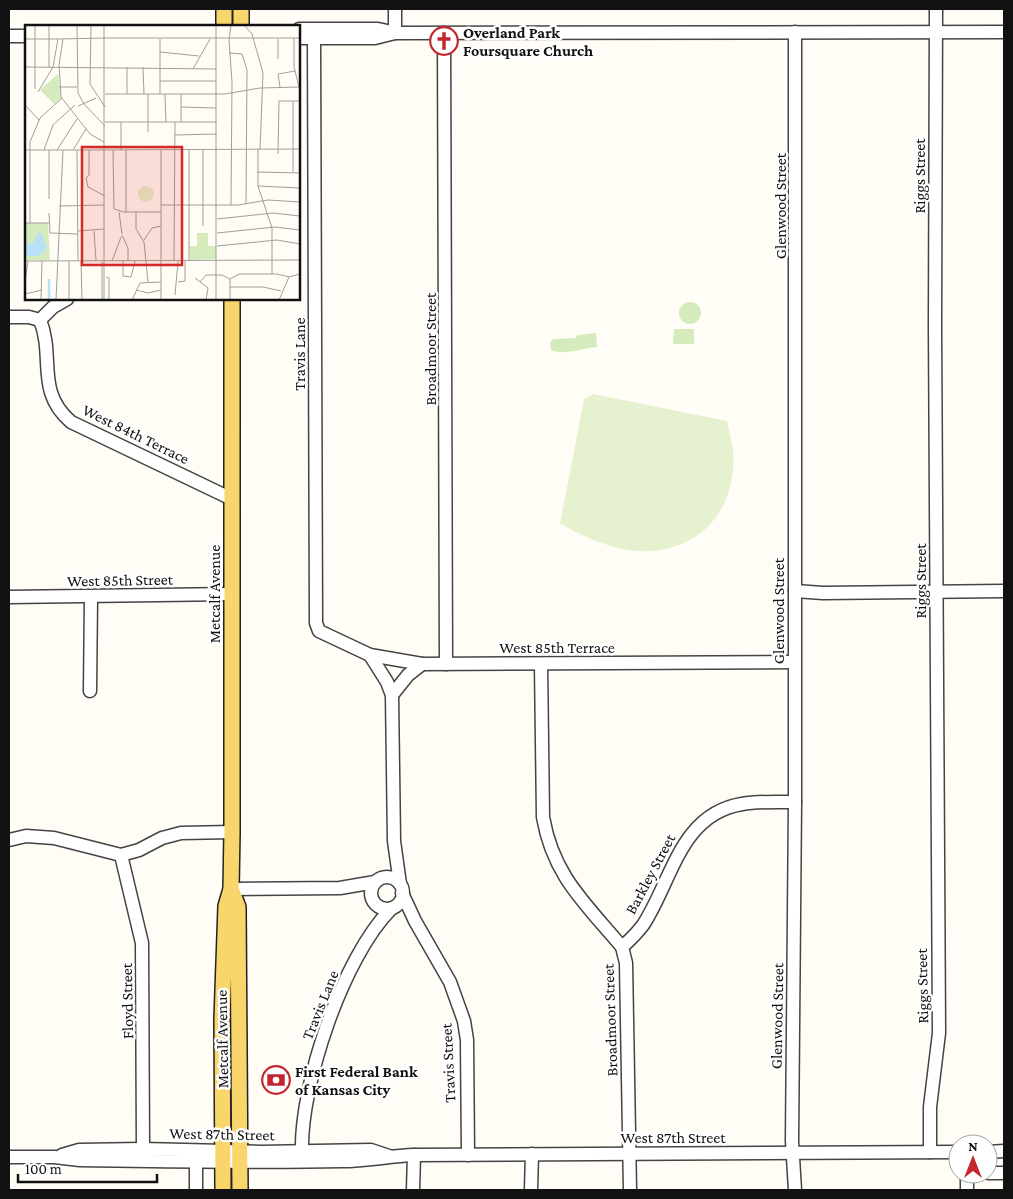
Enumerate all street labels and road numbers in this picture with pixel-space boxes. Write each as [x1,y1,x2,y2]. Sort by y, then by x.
street label: Riggs Street [911,138,929,214]
street label: Glenwood Street [772,152,789,259]
street label: Broadmoor Street [422,292,439,405]
street label: Travis Lane [291,317,308,391]
street label: West 84th Terrace [80,401,192,467]
street label: Riggs Street [912,543,930,619]
street label: Metcalf Avenue [206,545,223,643]
street label: Glenwood Street [770,557,787,664]
street label: West 85th Street [67,571,174,589]
street label: West 85th Terrace [499,639,615,656]
street label: Barkley Street [622,830,679,918]
street label: Riggs Street [913,948,932,1024]
street label: Floyd Street [118,962,137,1039]
street label: Glenwood Street [768,962,786,1069]
street label: Broadmoor Street [600,963,620,1077]
street label: Travis Lane [298,968,342,1042]
street label: Metcalf Avenue [213,990,231,1088]
street label: Travis Street [437,1022,459,1103]
street label: West 87th Street [169,1125,275,1143]
street label: West 87th Street [620,1129,726,1146]

